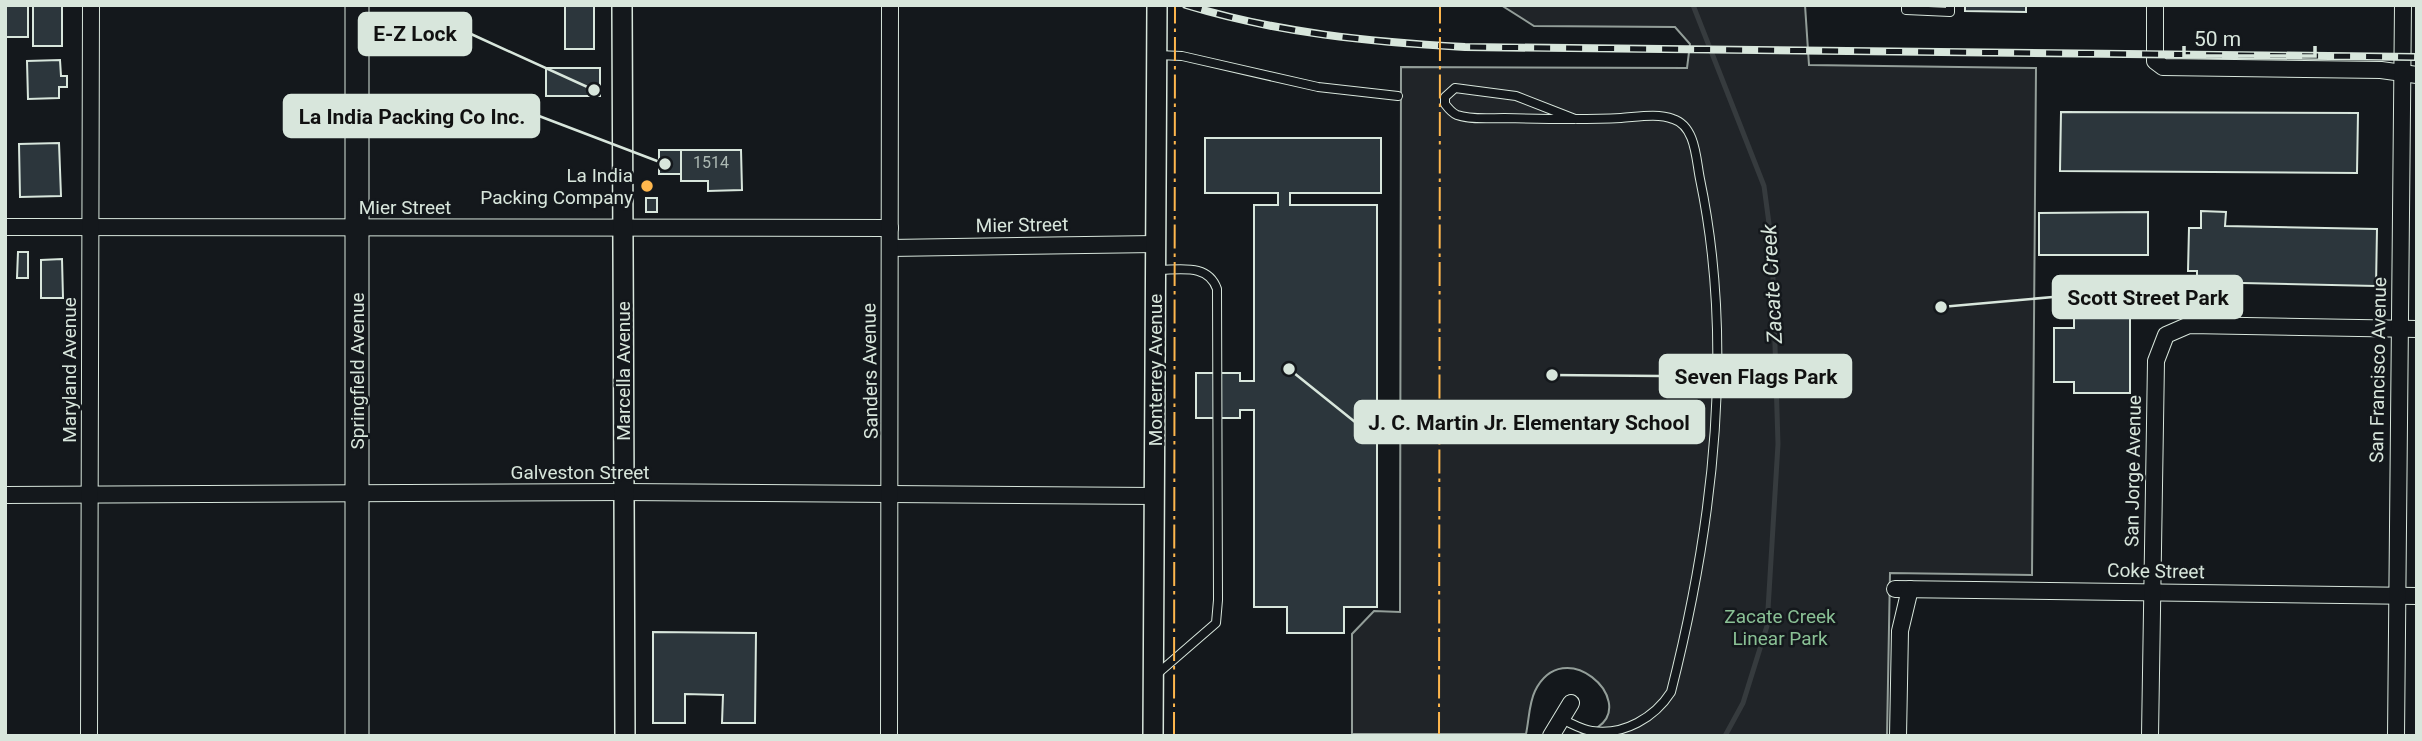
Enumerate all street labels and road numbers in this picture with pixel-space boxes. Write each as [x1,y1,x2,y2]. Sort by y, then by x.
street label: Mier Street [359,196,451,219]
street label: Mier Street [976,213,1068,237]
street label: San Francisco Avenue [2365,277,2391,463]
street label: Springfield Avenue [346,293,369,449]
street label: Monterrey Avenue [1144,294,1167,446]
street label: Maryland Avenue [58,297,81,443]
street label: Marcella Avenue [612,301,635,441]
street label: Sanders Avenue [857,303,883,439]
street label: San Jorge Avenue [2120,395,2146,547]
street label: Galveston Street [510,461,650,484]
street label: Coke Street [2107,559,2205,583]

